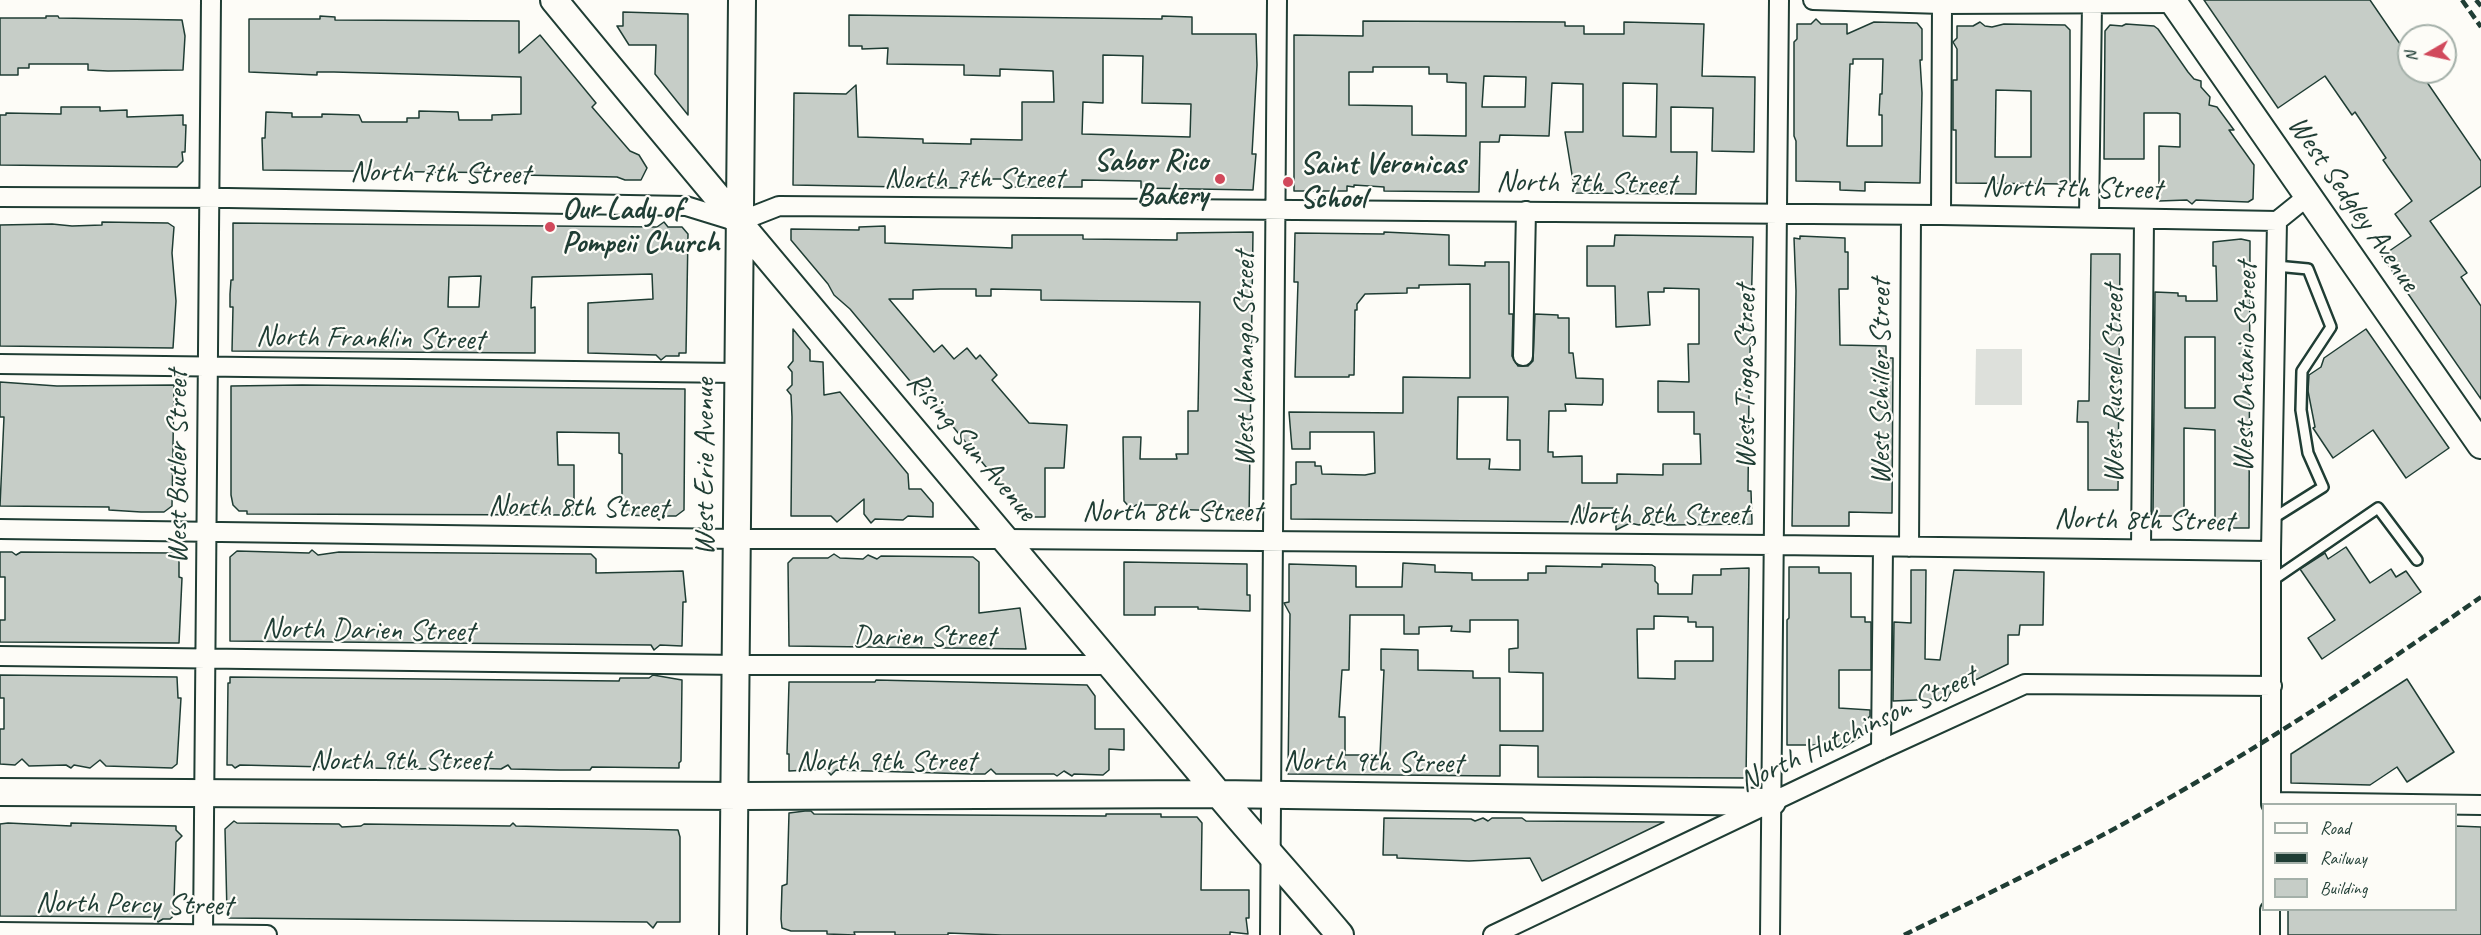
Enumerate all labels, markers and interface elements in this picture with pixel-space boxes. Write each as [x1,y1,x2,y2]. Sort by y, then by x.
north arrow [2397,24,2457,84]
text: N [2401,50,2422,63]
street label: West Sedgley Avenue [2279,109,2427,299]
place label: Sabor Rico Bakery [1094,144,1208,214]
place label: Saint Veronicas School [1300,147,1465,218]
street label: North 7th Street [350,154,530,194]
street label: North 7th Street [884,161,1064,197]
street label: North 7th Street [1496,164,1676,204]
street label: North 7th Street [1982,169,2162,209]
marker: Sabor Rico Bakery [1213,172,1227,186]
marker: Saint Veronicas School [1281,175,1295,189]
place label: Our Lady of Pompeii Church [562,192,719,262]
marker: Our Lady of Pompeii Church [543,220,557,234]
street label: West Venango Street [1227,251,1263,467]
street label: West Ontario Street [2226,262,2266,472]
street label: West Schiller Street [1863,279,1899,485]
street label: West Tioga Street [1728,285,1764,469]
street label: West Russell Street [2096,285,2132,483]
street label: North Franklin Street [255,319,485,359]
street label: Rising Sun Avenue [898,365,1044,529]
street label: West Butler Street [160,370,196,564]
street label: West Erie Avenue [687,378,723,556]
street label: North 8th Street [488,488,668,528]
street label: North 8th Street [1082,494,1262,530]
street label: North 8th Street [1568,497,1748,533]
street label: North 8th Street [2054,501,2234,541]
street label: North Darien Street [261,611,475,651]
street label: Darien Street [853,619,995,655]
street label: North Hutchinson Street [1733,659,1983,801]
street label: North 9th Street [310,743,490,779]
street label: North 9th Street [1283,743,1463,783]
street label: North 9th Street [796,744,976,780]
legend [2262,803,2457,911]
text: Road [2320,817,2350,839]
text: Railway [2320,847,2367,869]
text: Building [2320,877,2367,899]
street label: North Percy Street [35,885,233,925]

